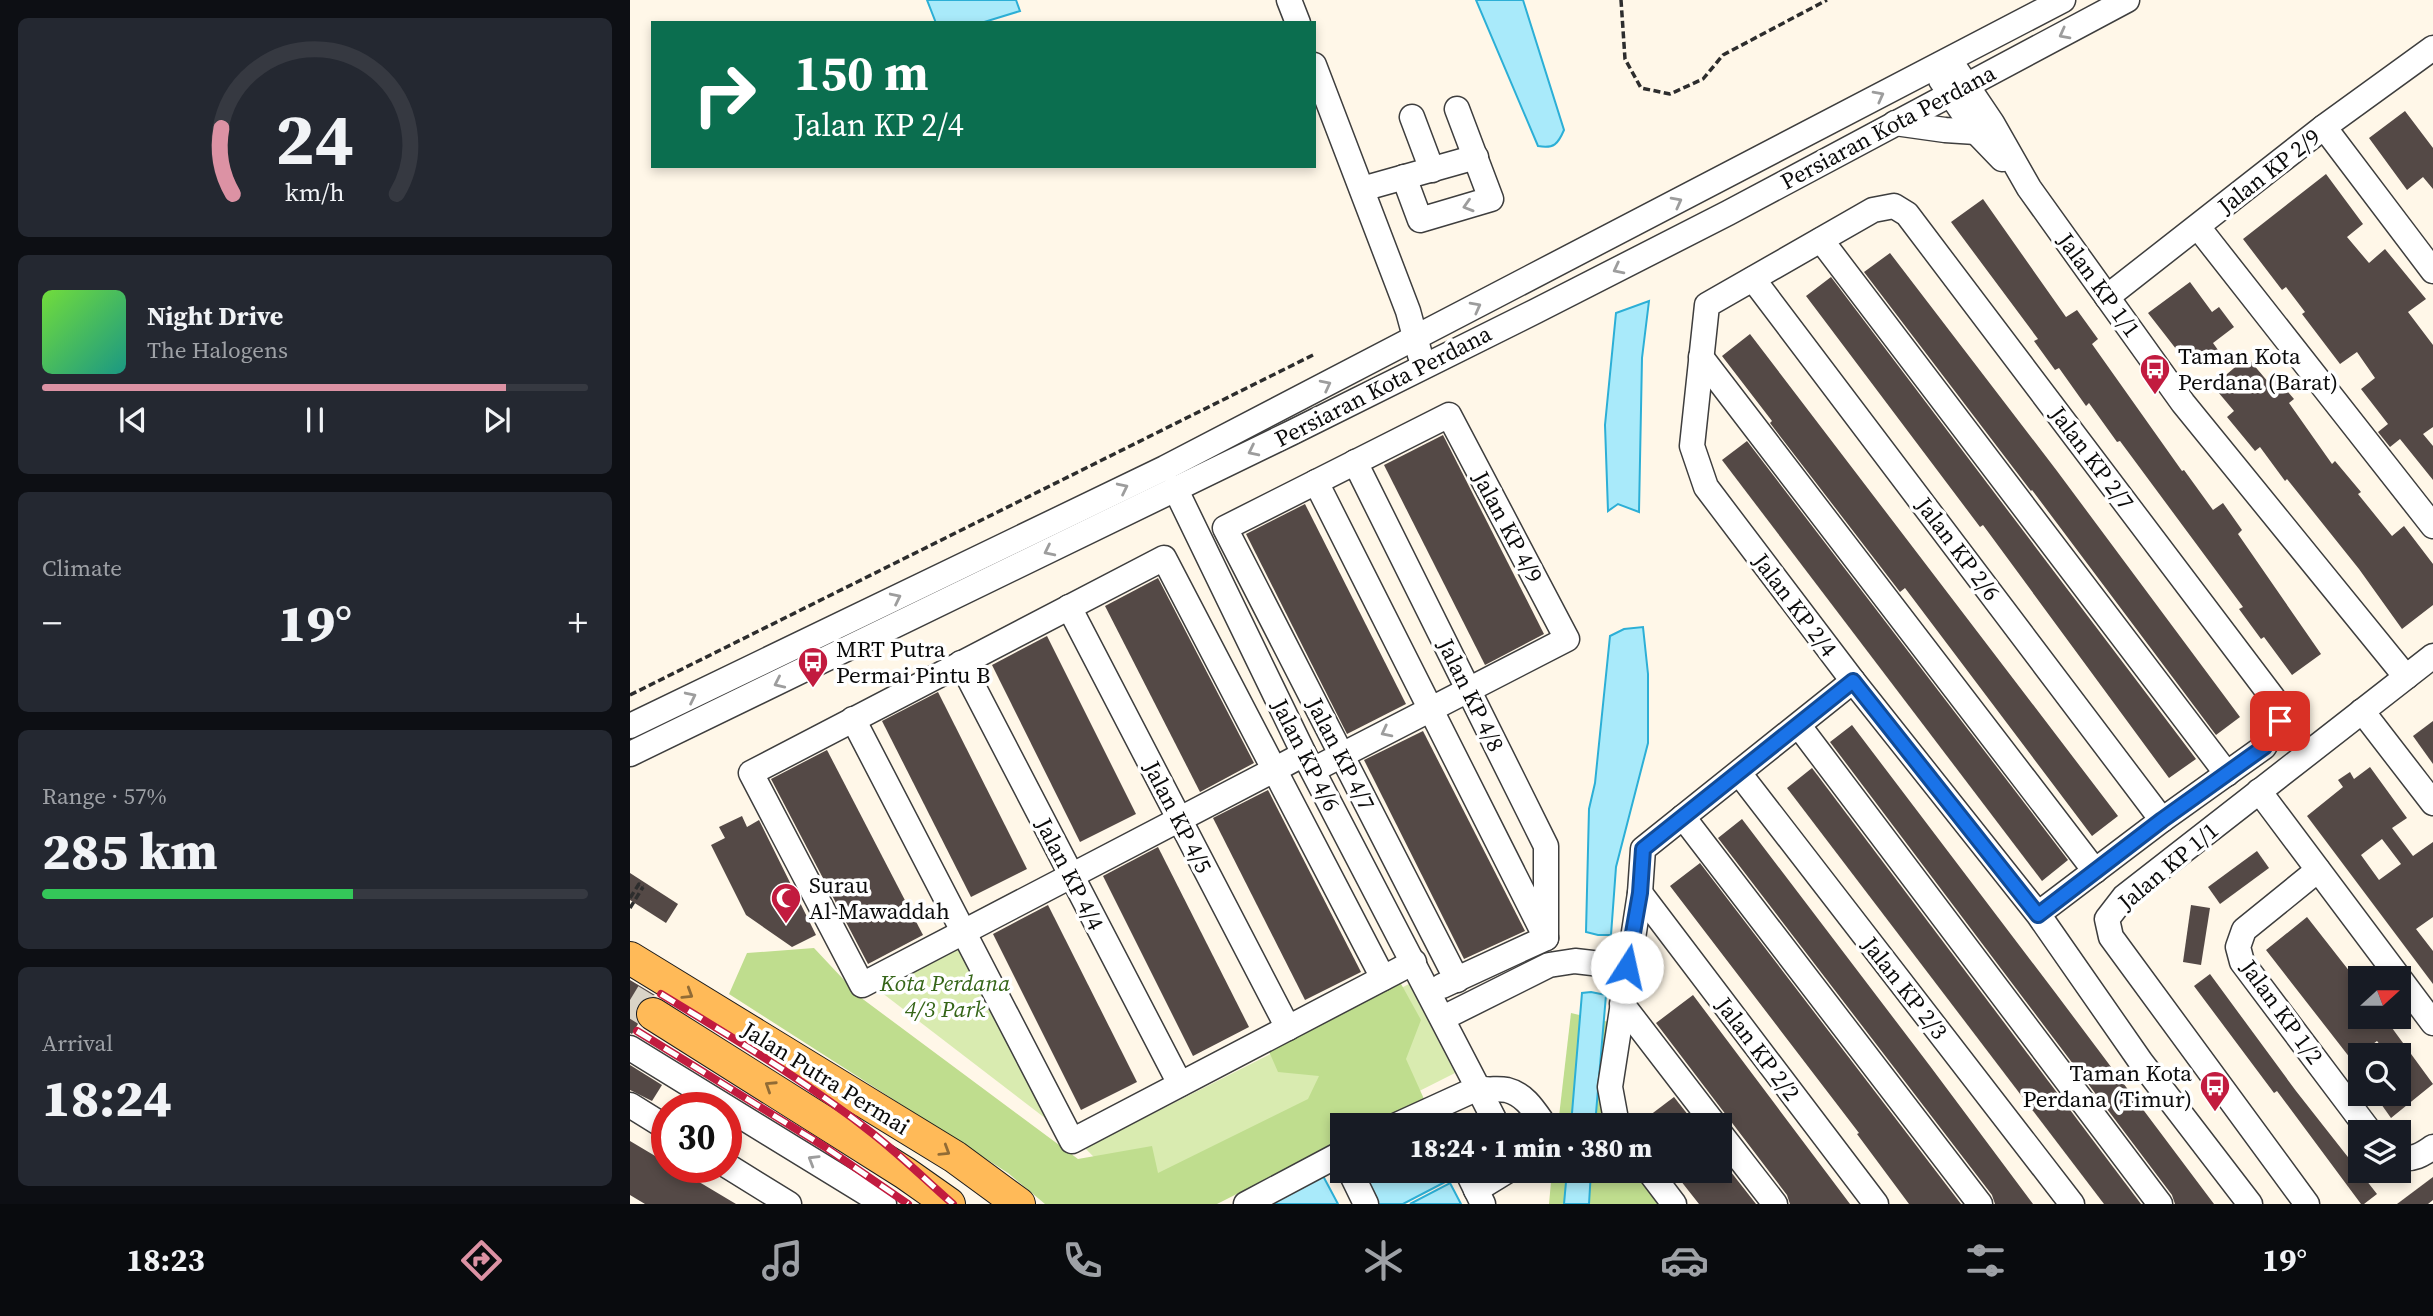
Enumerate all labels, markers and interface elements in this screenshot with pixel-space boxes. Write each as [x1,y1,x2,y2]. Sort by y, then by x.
one-way arrow [2059,25,2071,39]
text: 150 m [794,39,929,106]
icon: right [679,49,770,140]
street label: Persiaran Kota Perdana [1775,57,2001,197]
text: 24 [276,89,354,188]
one-way arrow [1872,91,1884,104]
text: Jalan KP 2/4 [794,103,964,147]
street label: Jalan KP 2/9 [2210,121,2327,222]
text: km/h [285,174,345,208]
one-way arrow [1670,196,1682,210]
one-way arrow [1462,197,1474,212]
street label: Jalan KP 1/1 [2050,225,2148,344]
one-way arrow [1613,260,1625,274]
text: Night Drive [147,298,283,334]
one-way arrow [1469,302,1481,316]
street label: Persiaran Kota Perdana [1269,317,1497,455]
text: The Halogens [147,334,288,366]
place label: Taman Kota Perdana (Barat) [2178,340,2338,398]
bus stop icon: Taman Kota Perdana (Barat) [2138,352,2172,396]
one-way arrow [1319,380,1331,394]
street label: Jalan KP 2/7 [2042,399,2142,516]
icon: previous [114,401,152,439]
icon: pause [296,401,334,439]
icon: next [478,401,516,439]
one-way arrow [1248,443,1260,457]
street label: Jalan KP 4/9 [1465,465,1551,588]
one-way arrow [1116,483,1128,497]
street label: Jalan KP 2/6 [1908,490,2008,607]
one-way arrow [1044,542,1056,556]
street label: Jalan KP 2/4 [1745,546,1845,664]
text: Climate [42,552,122,584]
text: 19° [278,587,352,658]
one-way arrow [889,592,901,606]
text: − [42,597,62,649]
text: + [568,597,588,649]
street label: Jalan KP 4/8 [1429,632,1512,757]
place label: MRT Putra Permai Pintu B [836,633,990,691]
bus stop icon: MRT Putra Permai Pintu B [796,645,830,689]
one-way arrow [774,675,786,689]
one-way arrow [684,691,696,705]
street label: Jalan KP 4/7 [1299,691,1383,816]
pin [2250,691,2310,751]
street label: Jalan KP 4/6 [1264,692,1348,817]
icon: arrive [2261,702,2299,740]
one-way arrow [1381,724,1393,738]
street label: Jalan KP 4/5 [1136,754,1220,879]
text: Range · 57% [42,780,167,812]
street label: Jalan KP 4/4 [1028,811,1112,936]
text: 285 km [42,815,218,886]
street label: Jalan KP 1/1 [2110,815,2225,918]
place label: Surau Al-Mawaddah [809,869,950,927]
mosque icon: Surau Al-Mawaddah [769,881,803,925]
street label: Jalan KP 2/3 [1854,929,1955,1046]
position arrow [1590,930,1664,1004]
street label: Jalan KP 1/2 [2233,952,2331,1071]
north arrow [2348,966,2412,1029]
map controls [2348,966,2411,1183]
park label: Kota Perdana 4/3 Park [879,967,1010,1025]
one-way arrow [681,985,694,998]
street label: Jalan KP 2/2 [1708,990,1808,1107]
street label: Jalan Putra Permai [735,1013,916,1143]
text: Arrival [42,1027,113,1059]
button: search [2348,1043,2411,1106]
place label: Taman Kota Perdana (Timur) [2023,1057,2192,1115]
text: 18:24 [42,1062,172,1133]
bus stop icon: Taman Kota Perdana (Timur) [2198,1069,2232,1113]
one-way arrow [764,1081,777,1094]
speed limit sign: 30 [651,1092,742,1183]
button: layers [2348,1120,2411,1183]
text: 18:24 · 1 min · 380 m [1410,1130,1652,1166]
one-way arrow [937,1143,950,1156]
one-way arrow [807,1155,820,1168]
icon: directions [457,1236,506,1285]
icon: music [758,1236,807,1285]
icon: phone [1058,1236,1107,1285]
icon: climate [1359,1236,1408,1285]
icon: car [1660,1236,1709,1285]
icon: filters [1961,1236,2010,1285]
text: 18:23 [126,1238,205,1282]
text: 19° [2262,1238,2307,1282]

